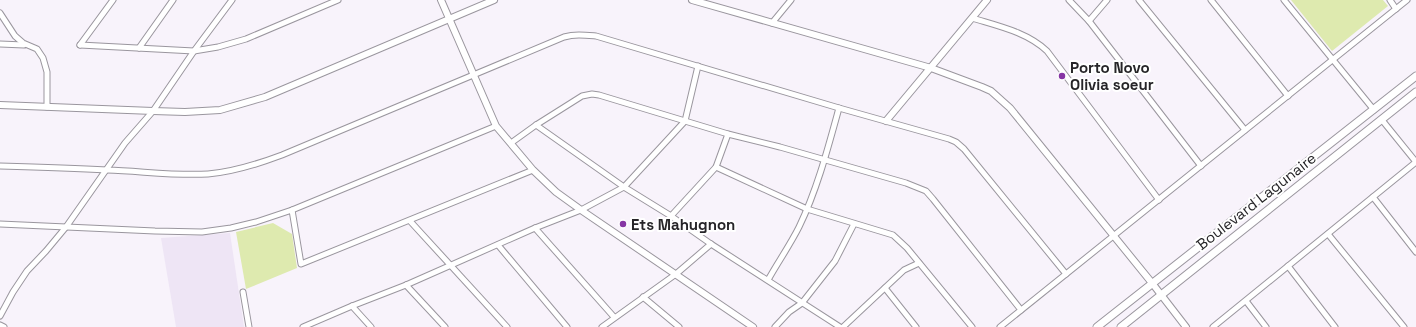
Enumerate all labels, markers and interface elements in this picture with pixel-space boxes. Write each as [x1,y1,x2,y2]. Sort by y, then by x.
place label: Porto Novo Olivia soeur [1070,58,1154,94]
marker: Porto Novo Olivia soeur [1057,71,1067,81]
street label: Boulevard Lagunaire [1192,148,1320,254]
place label: Ets Mahugnon [631,215,735,234]
marker: Ets Mahugnon [618,219,628,229]

